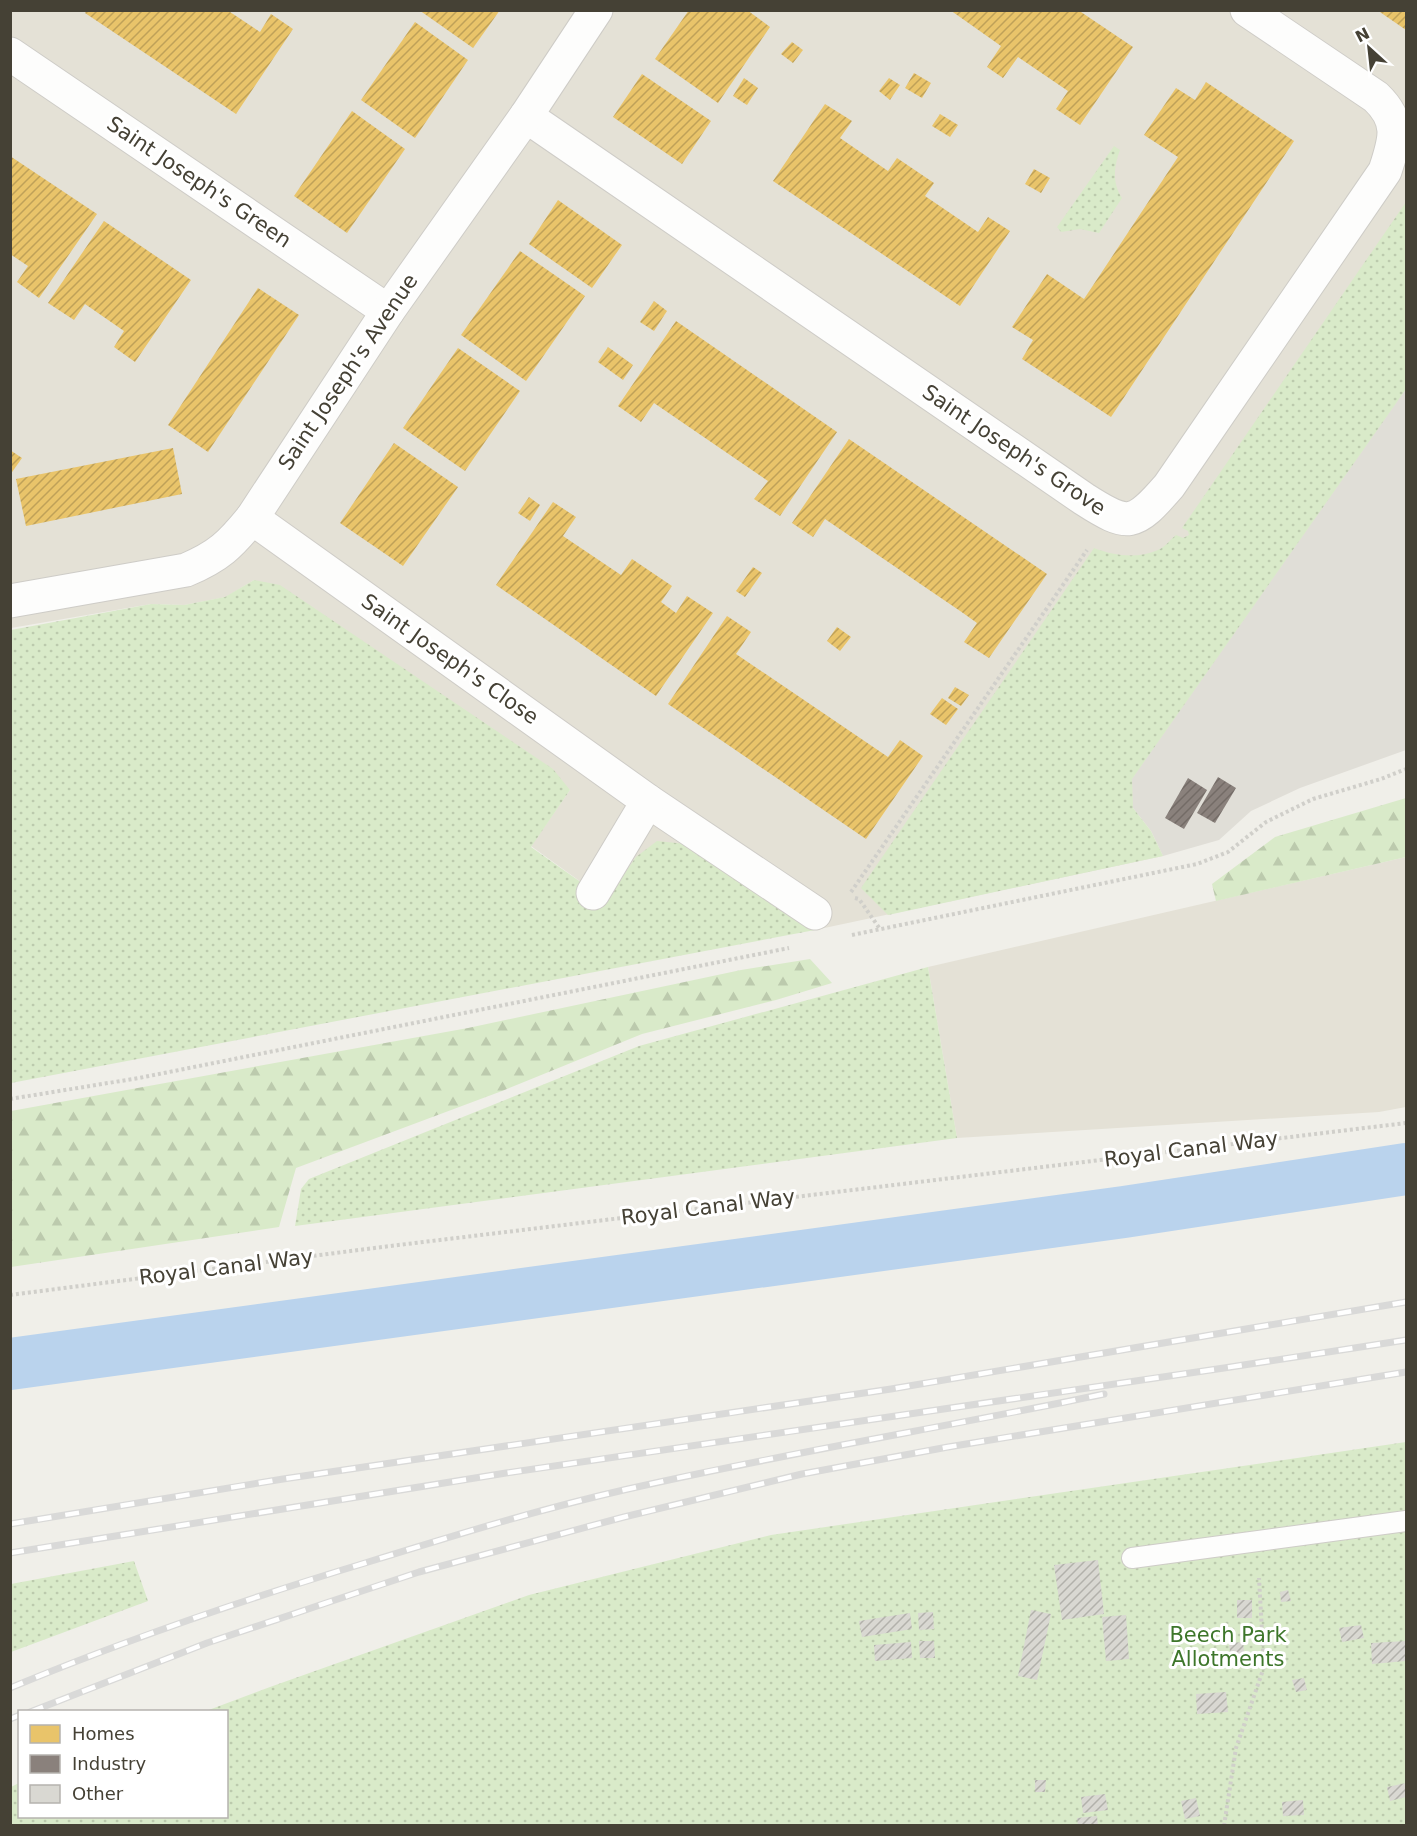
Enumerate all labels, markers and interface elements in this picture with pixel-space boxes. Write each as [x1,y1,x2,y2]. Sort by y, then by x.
north arrow [1339,18,1399,78]
text: N [1352,24,1373,47]
street label: Saint Joseph's Green [102,111,296,253]
street label: Saint Joseph's Avenue [273,269,423,475]
street label: Saint Joseph's Grove [918,380,1110,520]
street label: Saint Joseph's Close [357,589,543,729]
street label: Royal Canal Way [1103,1126,1279,1172]
street label: Royal Canal Way [620,1184,796,1230]
street label: Royal Canal Way [138,1244,314,1290]
park label: Beech Park Allotments [1169,1623,1287,1671]
legend [18,1710,228,1818]
text: Homes [72,1723,135,1744]
text: Industry [72,1753,146,1774]
text: Other [72,1783,124,1804]

